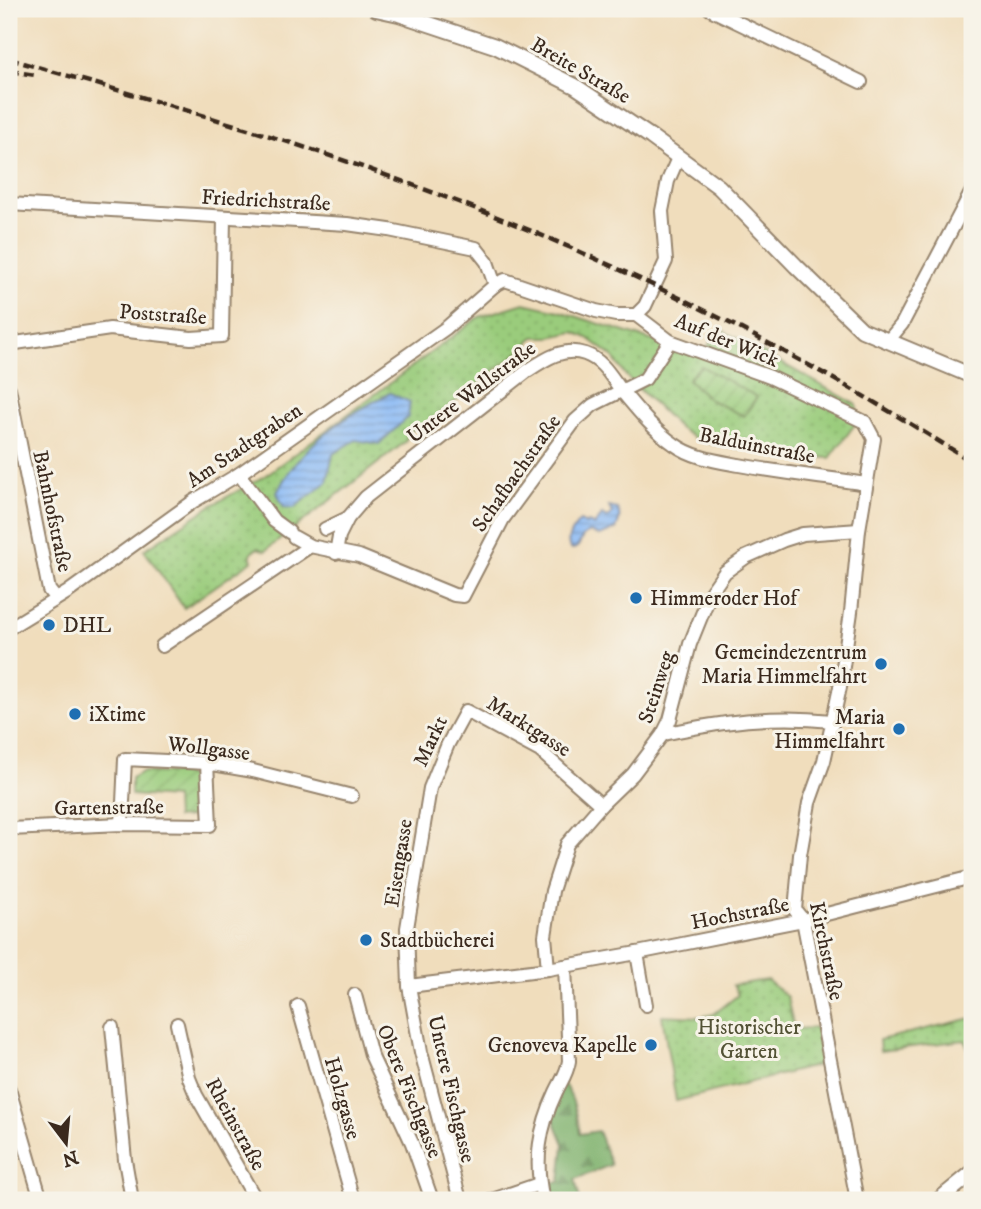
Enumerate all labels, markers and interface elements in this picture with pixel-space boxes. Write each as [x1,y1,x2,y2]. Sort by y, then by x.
street label: Breite Straße [526,32,635,110]
street label: Friedrichstraße [201,185,332,217]
street label: Poststraße [118,299,208,331]
street label: Auf der Wick [671,308,783,374]
street label: Untere Wallstraße [402,336,541,450]
street label: Am Stadtgraben [182,398,307,494]
street label: Schafbachstraße [467,410,567,537]
street label: Balduinstraße [697,422,817,470]
street label: Bahnhofstraße [26,448,78,575]
place label: Himmeroder Hof [650,586,800,612]
marker: Himmeroder Hof [628,590,644,606]
place label: DHL [63,613,111,639]
marker: DHL [41,617,57,633]
place label: Gemeindezentrum Maria Himmelfahrt [702,640,867,690]
street label: Steinweg [633,647,681,727]
marker: Gemeindezentrum Maria Himmelfahrt [873,656,889,672]
street label: Marktgasse [481,691,576,763]
place label: iXtime [89,702,146,728]
place label: Maria Himmelfahrt [774,705,885,755]
marker: iXtime [67,706,83,722]
street label: Markt [408,712,454,771]
marker: Maria Himmelfahrt [891,721,907,737]
street label: Wollgasse [165,731,252,767]
street label: Gartenstraße [54,794,164,822]
street label: Eisengasse [379,817,419,909]
street label: Hochstraße [689,892,792,936]
street label: Kirchstraße [803,900,849,1003]
place label: Stadtbücherei [380,928,494,954]
marker: Stadtbücherei [358,932,374,948]
street label: Untere Fischgasse [421,1013,481,1166]
park label: Historischer Garten [697,1015,801,1065]
street label: Obere Fischgasse [370,1021,448,1162]
place label: Genoveva Kapelle [488,1033,637,1059]
marker: Genoveva Kapelle [643,1037,659,1053]
street label: Holzgasse [318,1054,366,1143]
street label: Rheinstraße [199,1074,271,1176]
north arrow [32,1108,102,1178]
text: N [59,1145,81,1171]

